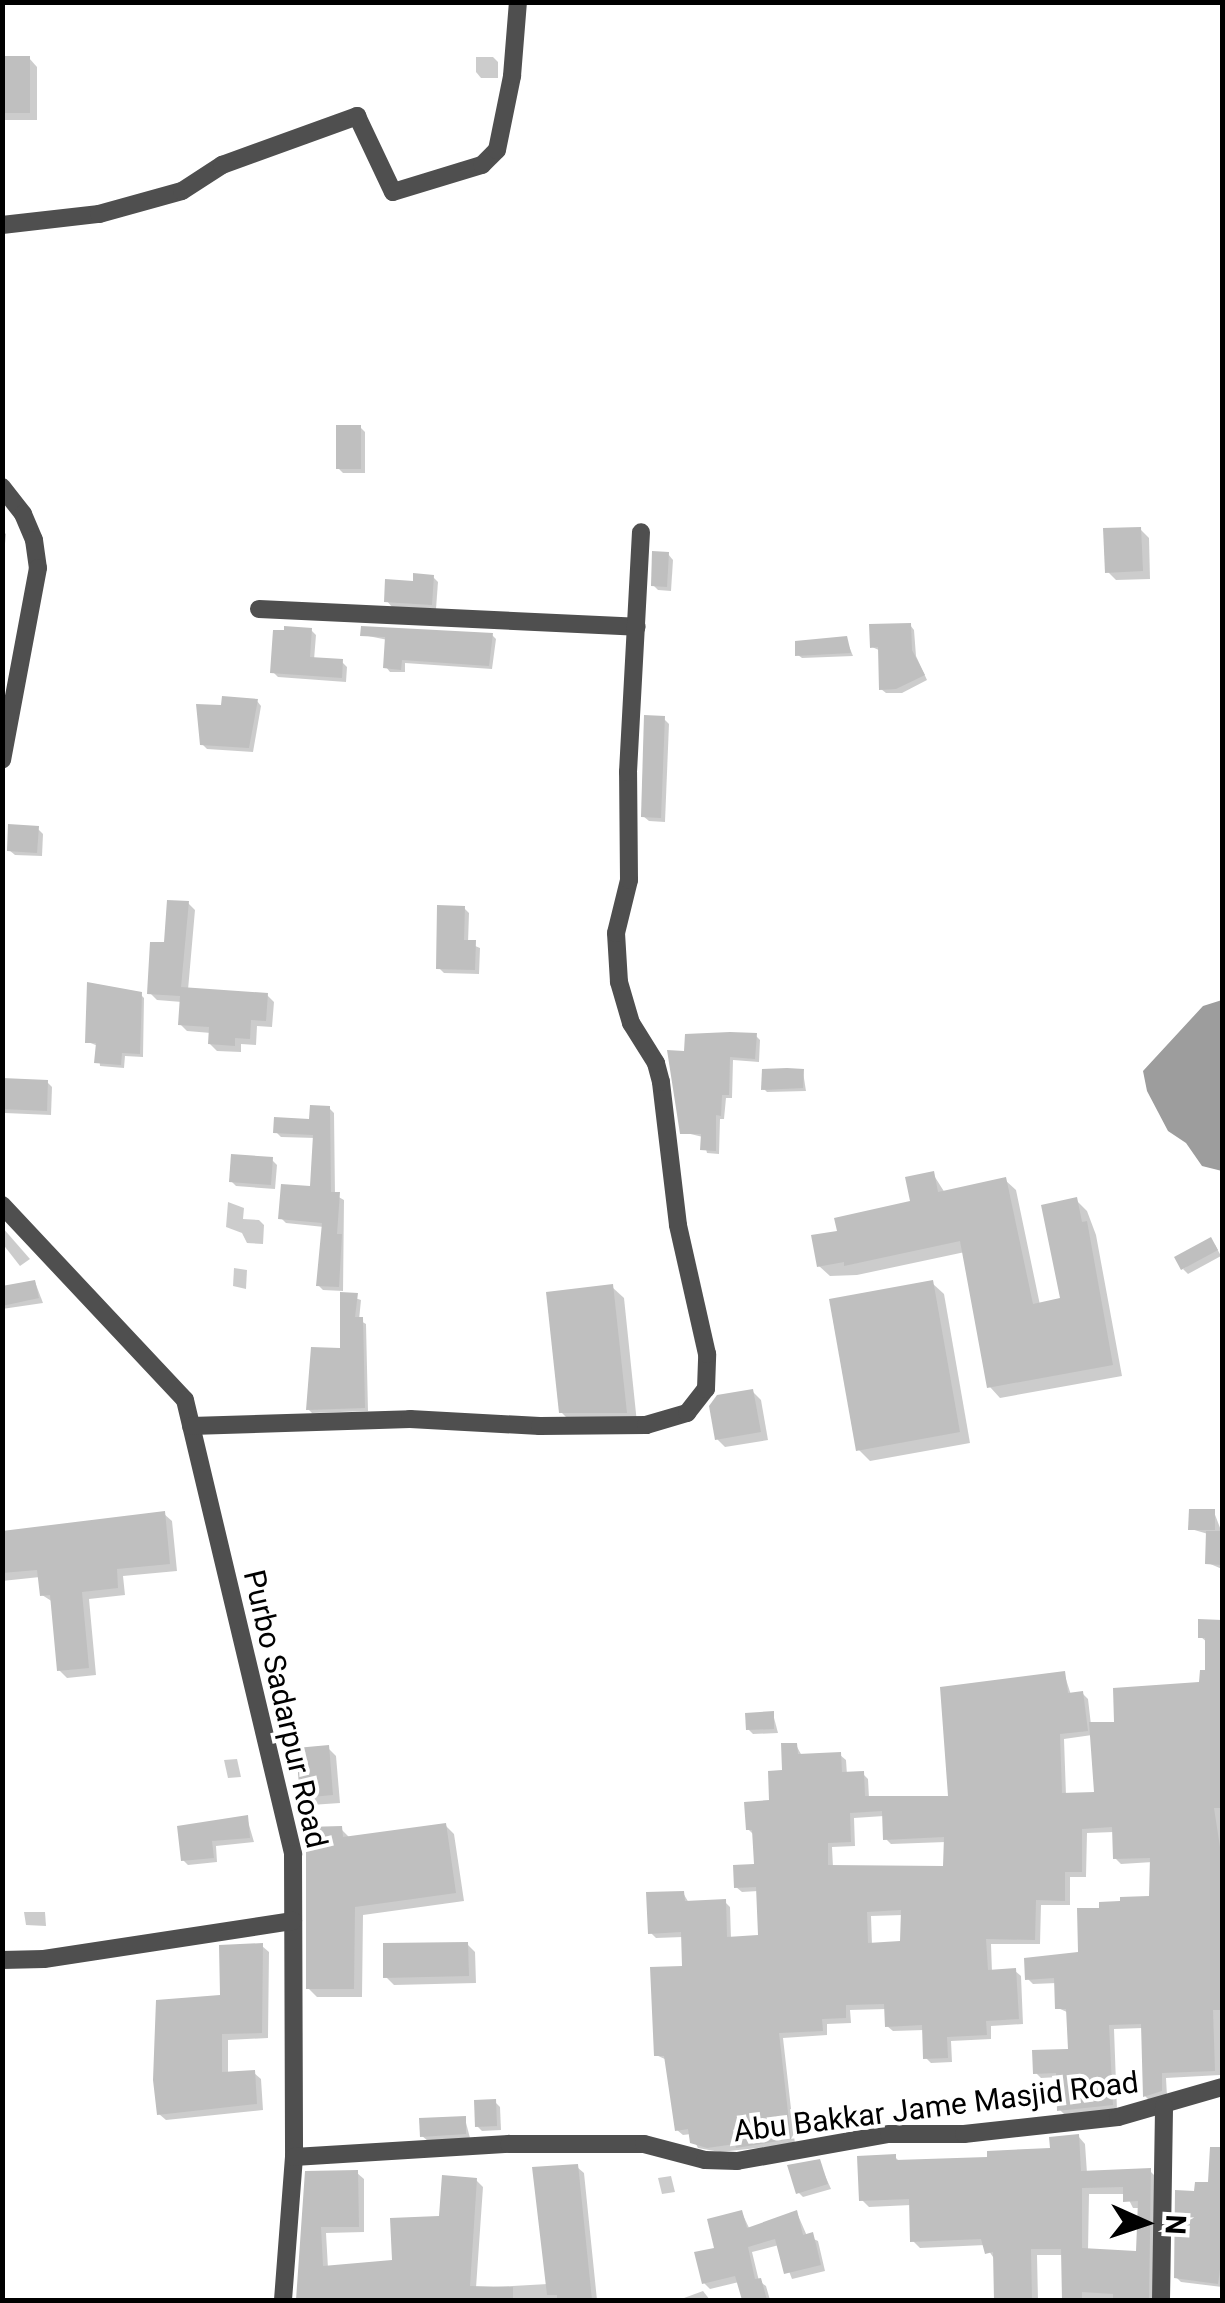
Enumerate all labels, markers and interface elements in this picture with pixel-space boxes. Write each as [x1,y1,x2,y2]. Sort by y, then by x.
street label: Purbo Sadarpur Road [235,1566,335,1852]
street label: Abu Bakkar Jame Masjid Road [731,2064,1141,2150]
north arrow [1095,2173,1195,2273]
text: N [1158,2214,1192,2235]

